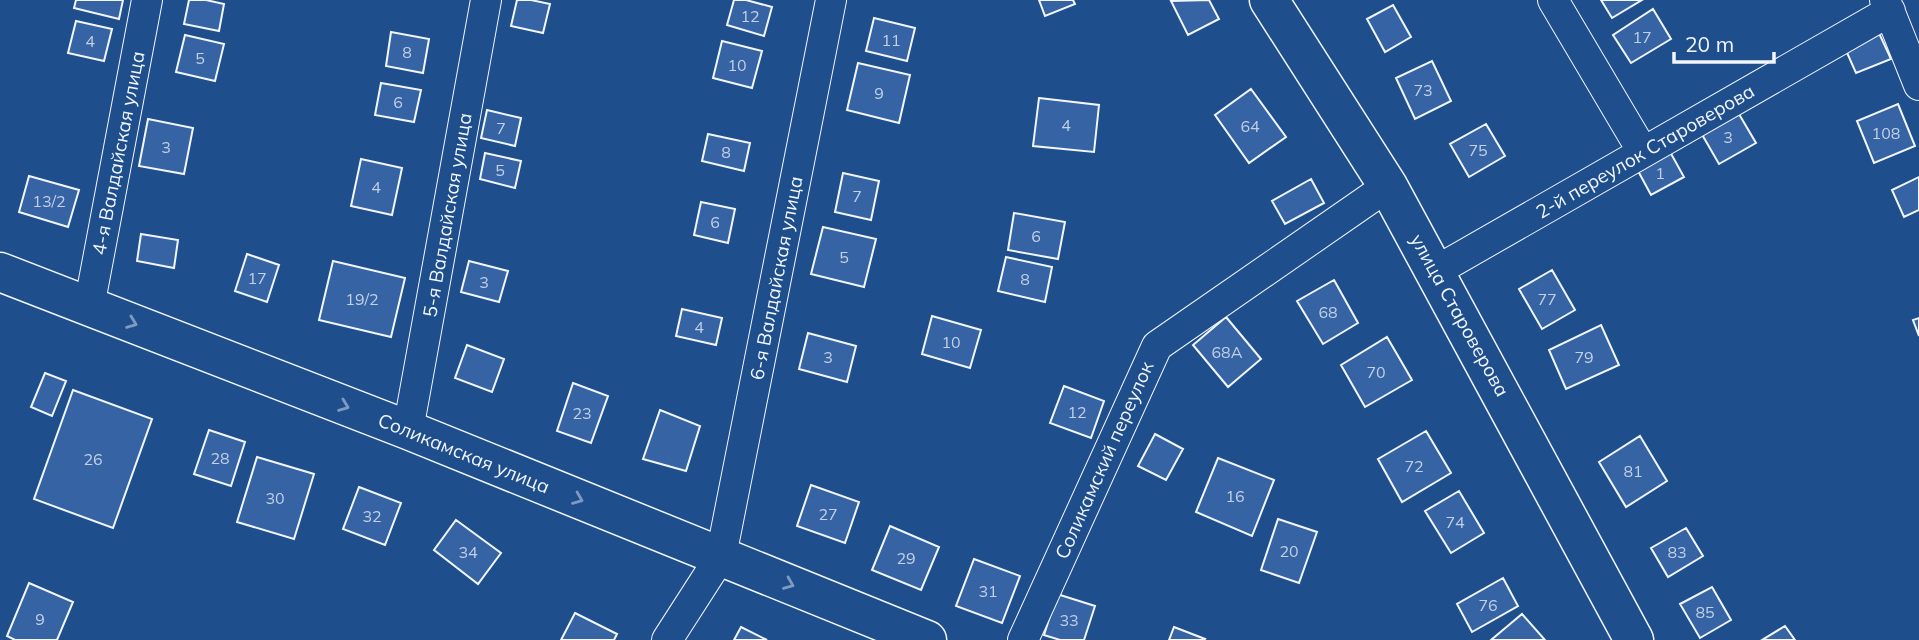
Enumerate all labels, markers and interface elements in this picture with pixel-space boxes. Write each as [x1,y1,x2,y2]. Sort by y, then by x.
house number: 12 [740,6,760,26]
scale bar [1674,21,1774,65]
house number: 17 [1632,27,1652,47]
house number: 11 [881,30,901,50]
house number: 4 [85,31,95,51]
text: 20 m [1685,31,1734,57]
house number: 8 [402,42,412,62]
house number: 5 [195,48,205,68]
street label: 4-я Валдайская улица [86,49,150,257]
house number: 10 [727,55,747,75]
street label: 2-й переулок Староверова [1531,78,1759,224]
house number: 73 [1413,80,1433,100]
house number: 9 [874,83,884,103]
house number: 6 [393,92,403,112]
street label: 5-я Валдайская улица [417,111,477,319]
house number: 4 [1061,115,1071,135]
house number: 64 [1240,116,1260,136]
house number: 7 [496,118,506,138]
house number: 108 [1872,123,1900,143]
house number: 3 [1723,127,1733,147]
house number: 3 [161,137,171,157]
house number: 75 [1468,140,1488,160]
house number: 8 [721,142,731,162]
house number: 5 [495,160,505,180]
house number: 1 [1655,163,1665,183]
street label: 6-я Валдайская улица [744,174,808,382]
house number: 4 [371,177,381,197]
house number: 7 [852,186,862,206]
house number: 13/2 [32,191,66,211]
house number: 6 [710,212,720,232]
house number: 6 [1031,226,1041,246]
street label: улица Староверова [1405,230,1515,400]
house number: 5 [839,247,849,267]
house number: 17 [247,268,267,288]
house number: 8 [1020,269,1030,289]
house number: 3 [479,272,489,292]
house number: 19/2 [345,289,379,309]
house number: 77 [1537,289,1557,309]
house number: 68 [1318,302,1338,322]
one-way arrow [126,315,138,329]
house number: 4 [694,317,704,337]
house number: 10 [941,332,961,352]
house number: 68А [1212,342,1243,362]
house number: 3 [823,347,833,367]
house number: 79 [1574,347,1594,367]
street label: Соликамский переулок [1050,357,1159,563]
house number: 70 [1366,362,1386,382]
one-way arrow [338,397,350,411]
house number: 12 [1067,402,1087,422]
house number: 23 [572,403,592,423]
street label: Соликамская улица [375,408,553,498]
house number: 28 [210,448,230,468]
house number: 26 [83,449,103,469]
house number: 72 [1404,456,1424,476]
house number: 81 [1623,461,1643,481]
house number: 16 [1225,486,1245,506]
house number: 30 [265,488,285,508]
one-way arrow [572,490,584,504]
house number: 27 [818,504,838,524]
house number: 32 [362,506,382,526]
house number: 74 [1445,512,1465,532]
house number: 20 [1279,541,1299,561]
house number: 34 [458,542,478,562]
house number: 83 [1667,542,1687,562]
house number: 29 [896,548,916,568]
one-way arrow [782,576,795,590]
house number: 31 [978,581,998,601]
house number: 76 [1478,595,1498,615]
house number: 85 [1695,602,1715,622]
house number: 9 [35,609,45,629]
house number: 33 [1059,610,1079,630]

